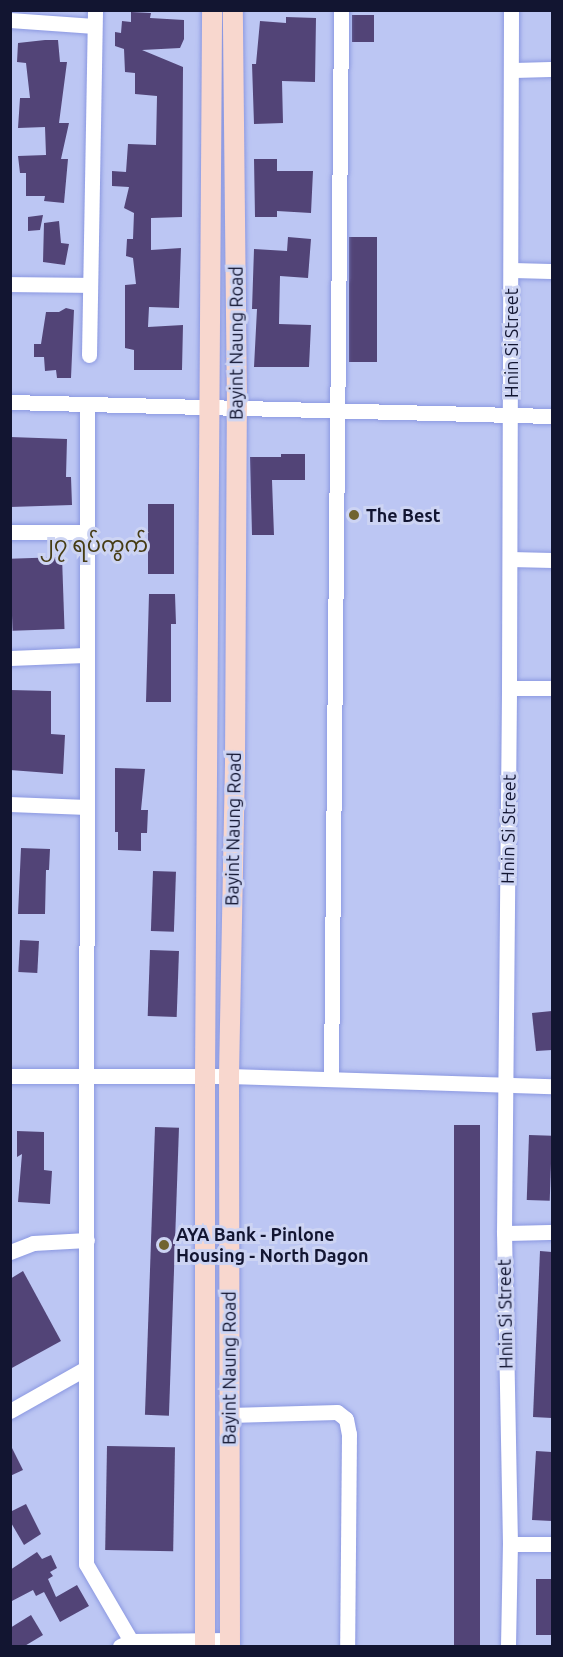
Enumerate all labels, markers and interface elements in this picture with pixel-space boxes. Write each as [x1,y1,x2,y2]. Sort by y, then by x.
street label: Bayint Naung Road [225,266,247,420]
street label: Hnin Si Street [500,288,522,398]
place label: The Best [366,504,441,526]
marker: The Best [347,508,361,522]
district label: ၂၇ ရပ်ကွက် [40,531,148,557]
street label: Bayint Naung Road [221,752,245,906]
street label: Hnin Si Street [496,774,520,884]
place label: AYA Bank - Pinlone Housing - North Dagon [176,1224,369,1266]
marker: AYA Bank - Pinlone Housing - North Dagon [157,1238,171,1252]
street label: Hnin Si Street [493,1259,517,1369]
street label: Bayint Naung Road [218,1291,240,1445]

